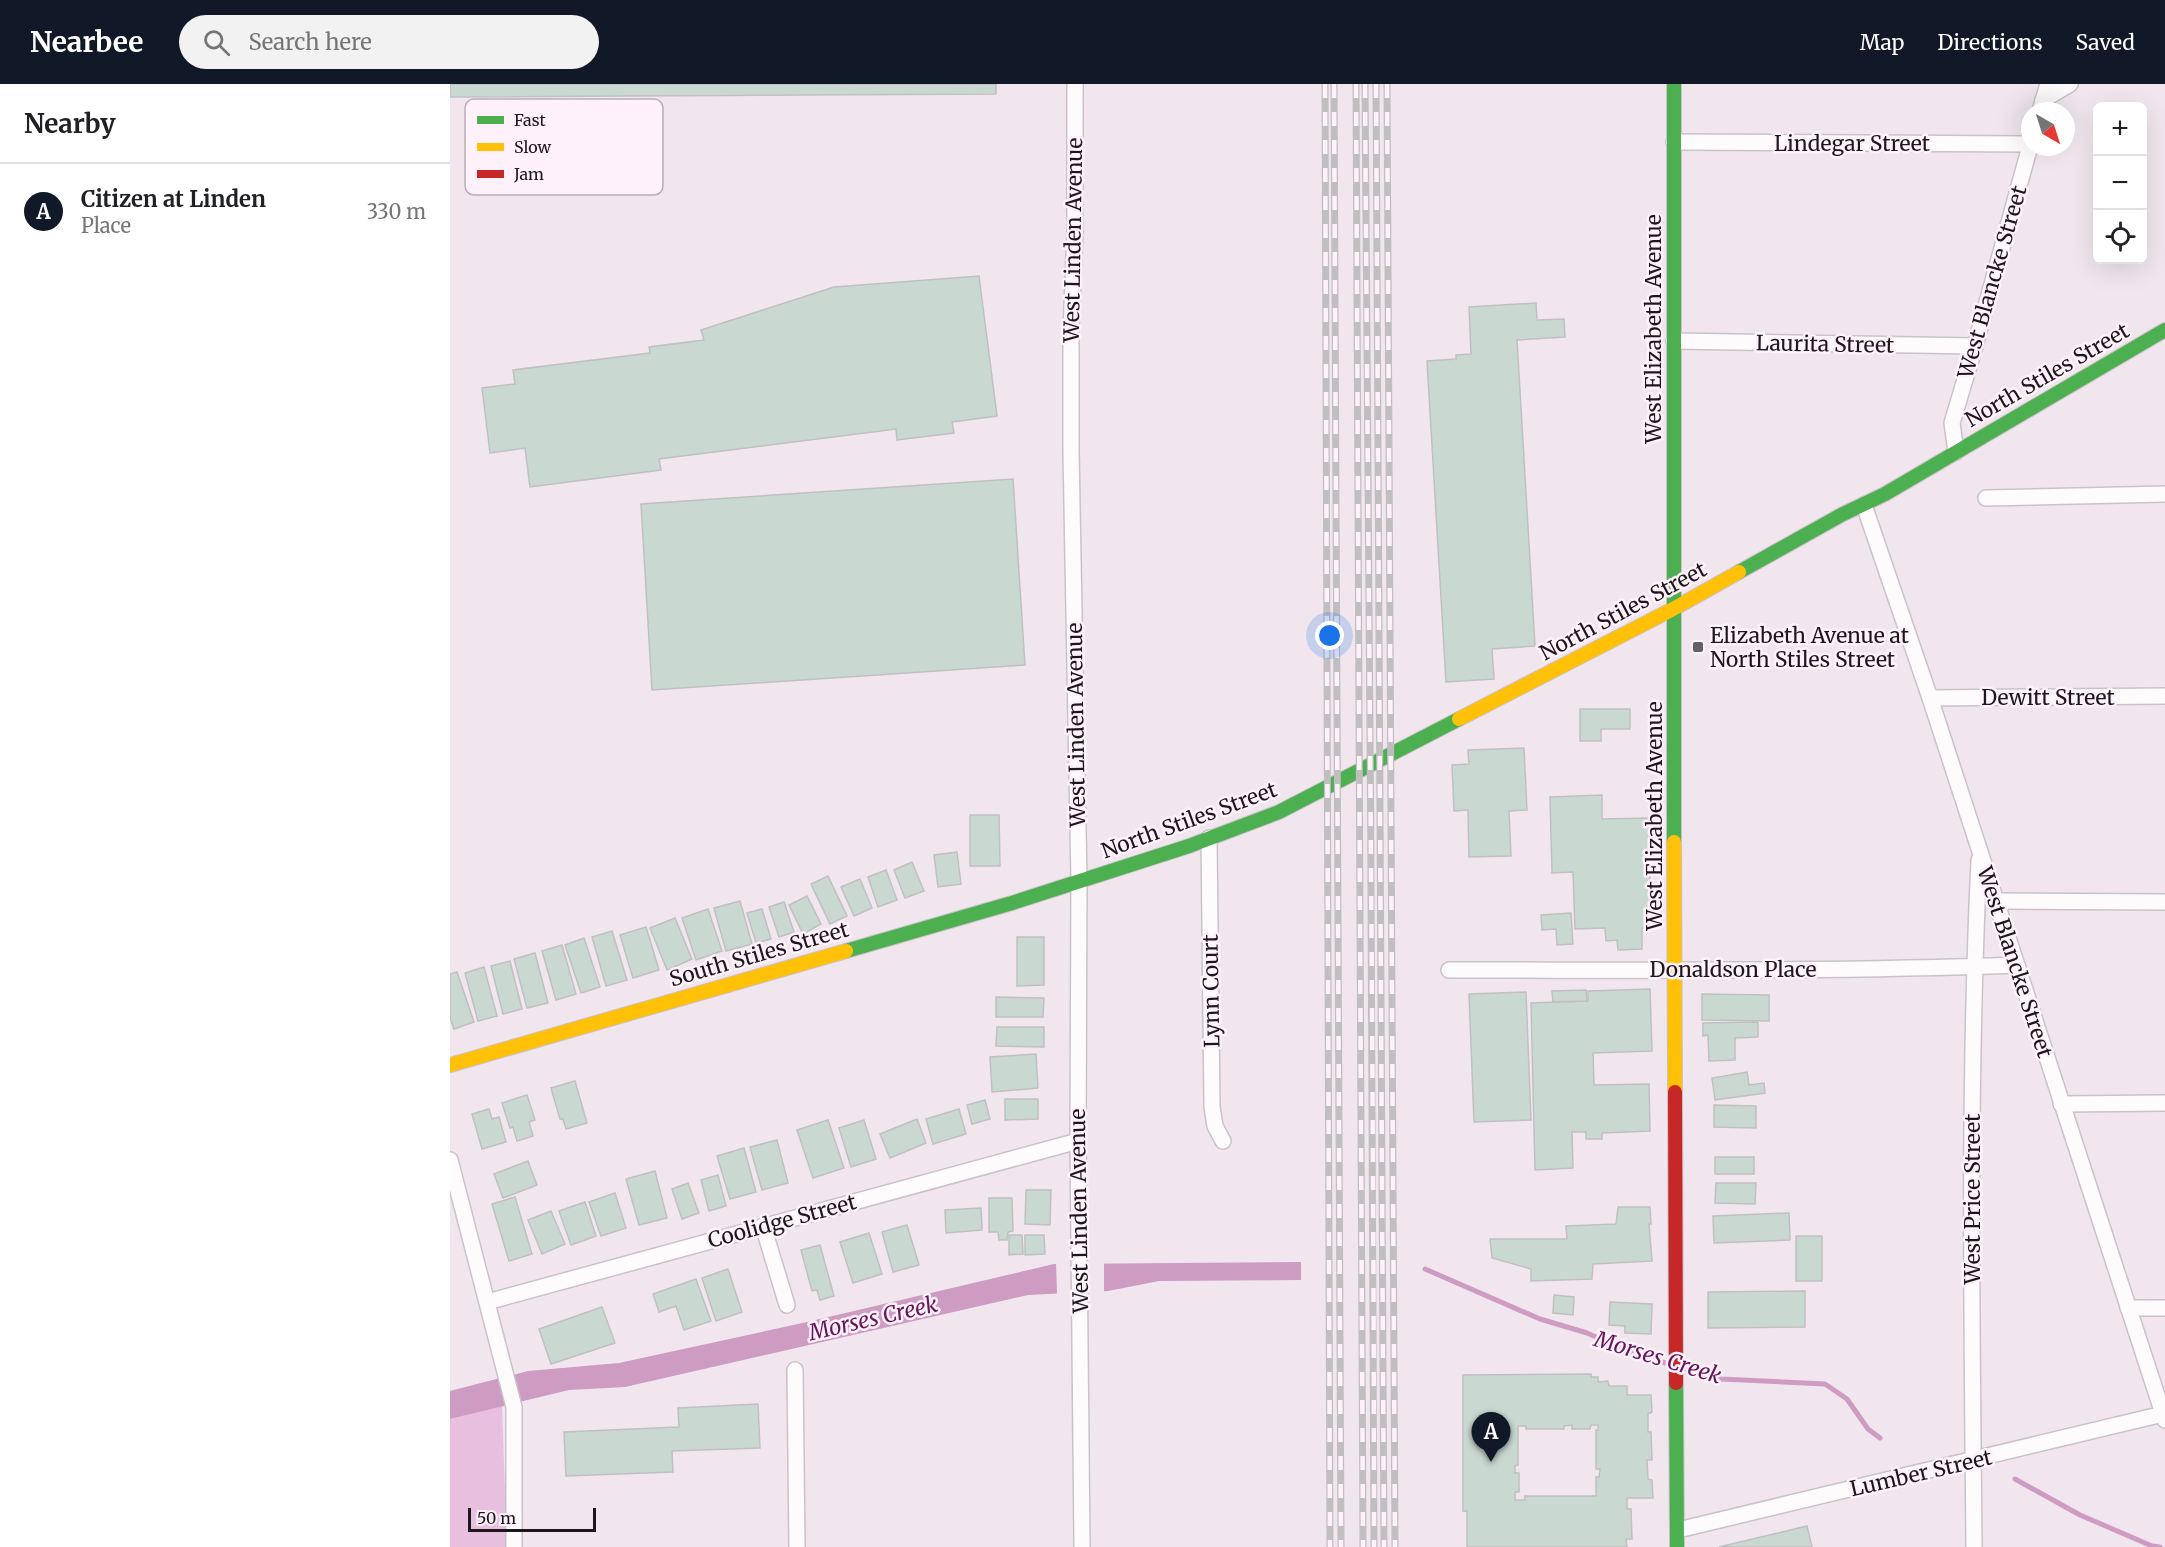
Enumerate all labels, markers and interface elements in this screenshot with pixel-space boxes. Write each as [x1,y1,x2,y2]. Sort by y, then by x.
search box [179,15,599,69]
text: Nearbee [30,24,143,60]
icon: search [200,26,233,59]
text: Search here [248,28,372,56]
text: Map [1860,29,1904,56]
text: Directions [1937,29,2042,56]
text: Saved [2075,29,2135,56]
legend [465,99,663,195]
north arrow [2021,102,2075,156]
map controls [2093,102,2147,264]
button: + [2093,102,2147,156]
text: Nearby [24,107,116,140]
text: Fast [514,110,547,130]
street label: Lindegar Street [1774,130,1930,157]
text: Slow [514,137,552,157]
street label: West Linden Avenue [1058,137,1088,343]
button: − [2093,156,2147,210]
text: Jam [513,164,544,184]
street label: West Blancke Street [1951,182,2032,383]
text: Citizen at Linden [81,185,266,213]
text: A [36,199,51,224]
text: 330 m [367,199,426,224]
button: locate [2093,210,2147,264]
text: Place [81,213,131,238]
street label: West Elizabeth Avenue [1640,214,1667,445]
street label: North Stiles Street [1960,317,2134,433]
street label: Laurita Street [1756,329,1894,359]
street label: North Stiles Street [1535,556,1711,666]
your location [1315,621,1344,650]
street label: West Linden Avenue [1061,622,1091,828]
place label: Elizabeth Avenue at North Stiles Street [1710,622,1909,673]
marker: Elizabeth Avenue at North Stiles Street [1691,640,1705,654]
street label: Dewitt Street [1981,684,2115,711]
street label: West Elizabeth Avenue [1641,701,1668,932]
street label: North Stiles Street [1097,776,1281,864]
street label: West Blancke Street [1971,862,2059,1061]
street label: South Stiles Street [666,915,852,993]
street label: Lynn Court [1197,934,1225,1048]
street label: Donaldson Place [1650,956,1817,983]
street label: West Linden Avenue [1064,1108,1094,1314]
street label: West Price Street [1959,1114,1986,1285]
street label: Coolidge Street [705,1188,859,1254]
water label: Morses Creek [805,1290,940,1347]
water label: Morses Creek [1590,1324,1725,1390]
pin: A [1472,1412,1510,1462]
street label: Lumber Street [1847,1444,1995,1502]
scale bar [468,1505,596,1532]
text: 50 m [477,1508,516,1528]

